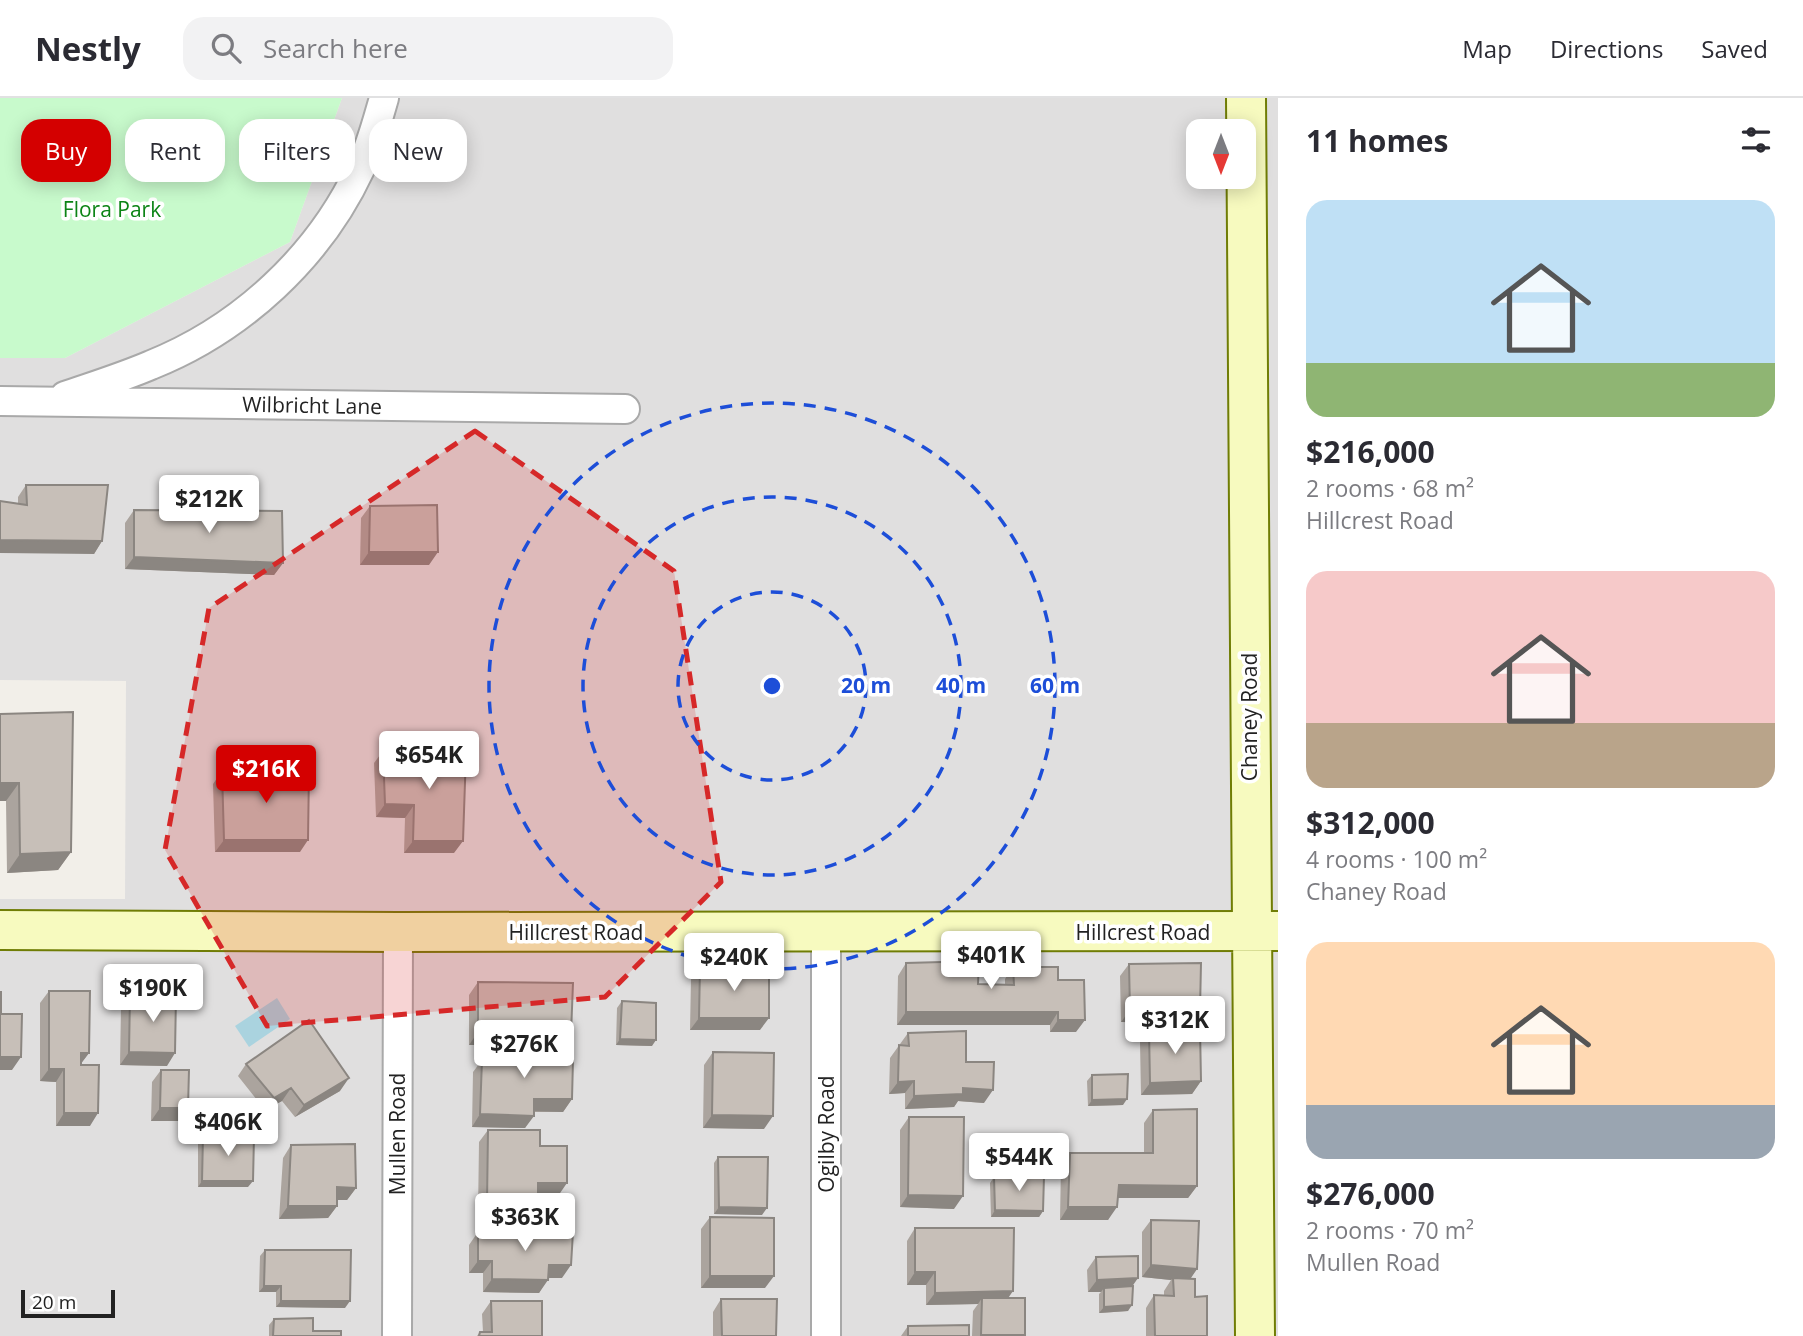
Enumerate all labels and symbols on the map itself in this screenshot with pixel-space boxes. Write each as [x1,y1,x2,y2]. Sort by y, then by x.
north arrow [1186,119,1256,189]
park label: Flora Park [63,195,161,223]
street label: Wilbricht Lane [242,390,382,420]
pin: $212K [160,476,258,535]
street label: Chaney Road [1235,653,1263,781]
text: 20 m [841,671,891,699]
text: 40 m [936,671,986,699]
text: 60 m [1030,671,1080,699]
centre of rings [760,674,784,698]
pin: $654K [380,732,478,791]
pin: $216K [217,746,315,805]
street label: Hillcrest Road [509,918,643,946]
street label: Hillcrest Road [1076,918,1210,946]
pin: $401K [942,932,1040,991]
pin: $240K [685,934,783,993]
pin: $190K [104,964,202,1024]
pin: $312K [1126,996,1224,1056]
pin: $276K [475,1020,573,1080]
street label: Mullen Road [383,1073,411,1195]
street label: Ogilby Road [812,1075,840,1193]
pin: $406K [179,1098,277,1158]
pin: $544K [970,1134,1068,1193]
pin: $363K [476,1194,574,1253]
scale bar [21,1287,116,1319]

